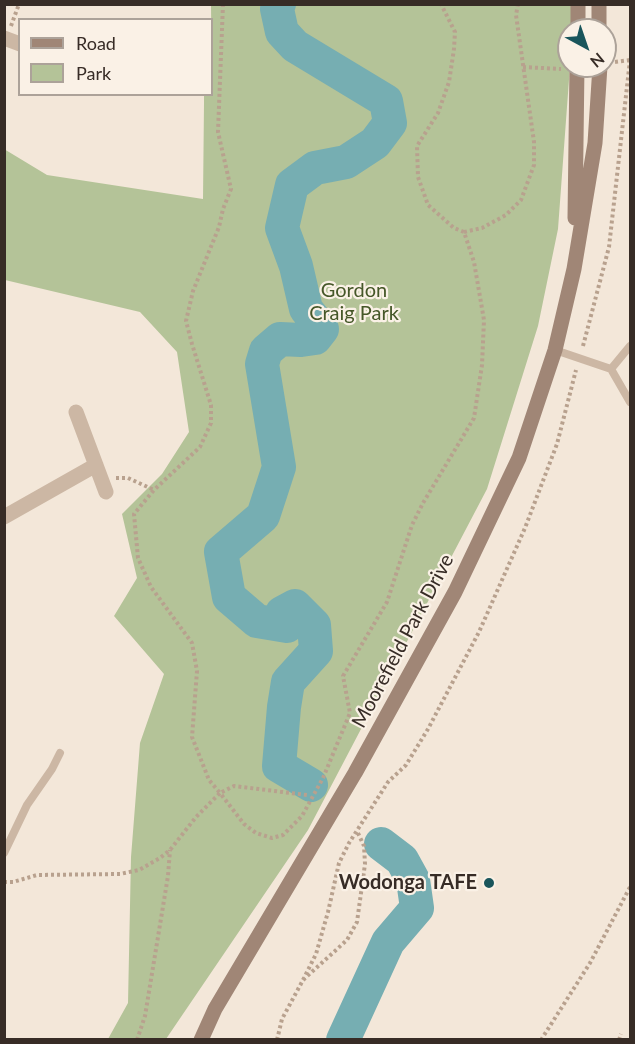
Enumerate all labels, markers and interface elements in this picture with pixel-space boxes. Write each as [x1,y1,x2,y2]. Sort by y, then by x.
legend [18,18,213,96]
north arrow [557,18,617,78]
text: Road [76,32,116,54]
text: N [587,49,608,72]
text: Park [76,62,111,84]
park label: Gordon Craig Park [309,279,399,326]
street label: Moorefield Park Drive [347,550,459,732]
place label: Wodonga TAFE [339,871,477,895]
marker: Wodonga TAFE [482,876,496,890]

